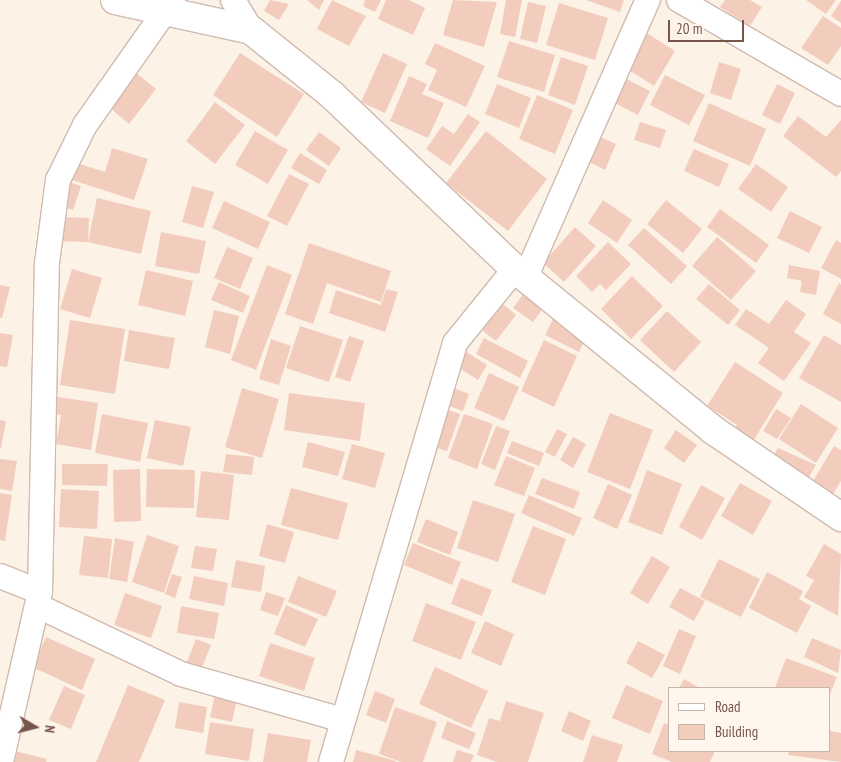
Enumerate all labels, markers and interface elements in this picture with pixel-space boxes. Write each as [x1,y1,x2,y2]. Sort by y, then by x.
scale bar [671,10,747,42]
text: 20 m [676,19,702,38]
legend [668,687,831,752]
text: Road [715,697,741,716]
north arrow [10,702,60,752]
text: Building [715,722,758,741]
text: N [40,724,59,734]

